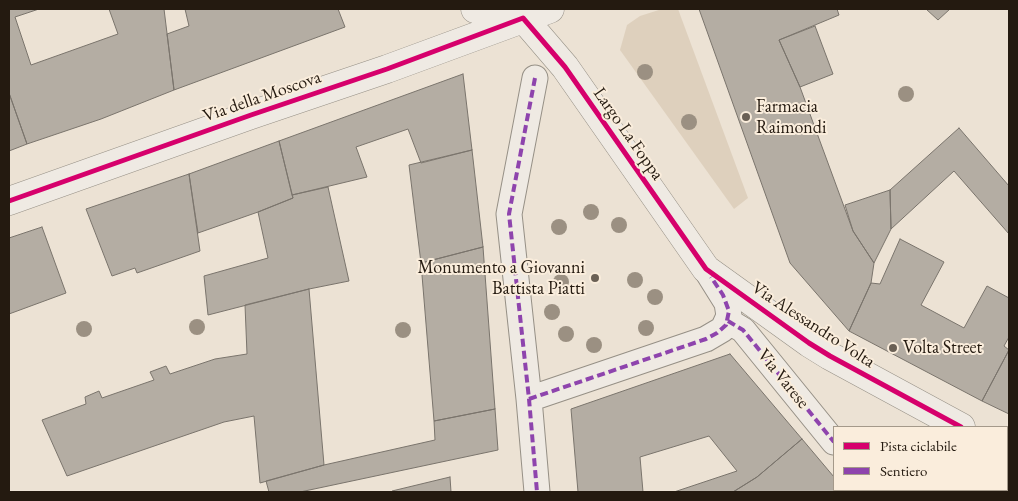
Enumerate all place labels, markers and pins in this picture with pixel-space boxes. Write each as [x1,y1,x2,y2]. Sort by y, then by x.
place label: Farmacia Raimondi [756,96,826,138]
marker: Farmacia Raimondi [740,111,752,123]
place label: Monumento a Giovanni Battista Piatti [417,257,585,300]
marker: Monumento a Giovanni Battista Piatti [589,272,601,284]
place label: Volta Street [903,337,982,359]
marker: Volta Street [887,342,899,354]

